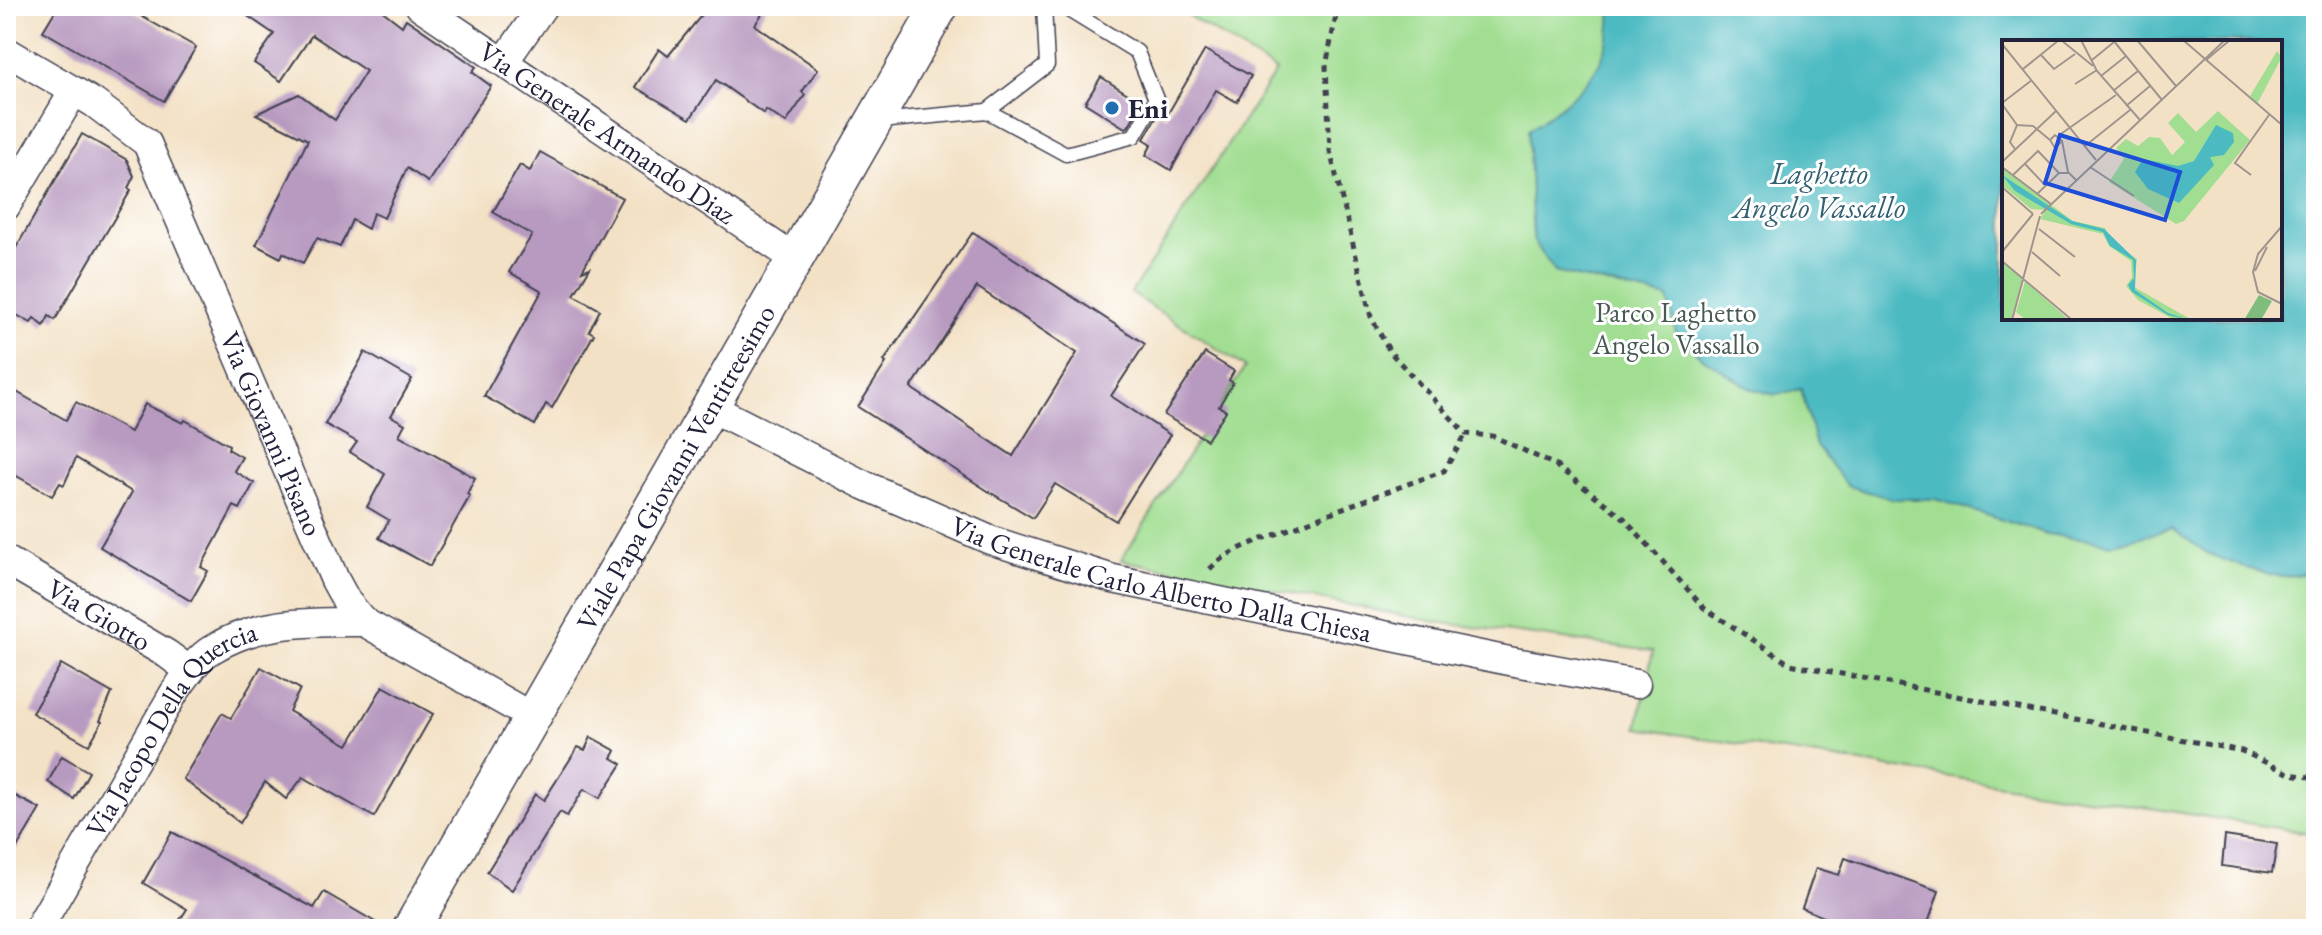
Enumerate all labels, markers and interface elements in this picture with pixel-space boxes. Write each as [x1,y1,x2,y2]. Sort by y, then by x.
street label: Via Generale Armando Diaz [472,33,743,232]
inset map [2002,40,2282,320]
place label: Eni [1128,90,1168,126]
marker: Eni [1103,99,1121,117]
water label: Laghetto Angelo Vassallo [1731,154,1905,227]
park label: Parco Laghetto Angelo Vassallo [1591,294,1760,362]
street label: Viale Papa Giovanni Ventitreesimo [568,298,783,637]
street label: Via Giovanni Pisano [212,326,332,541]
street label: Via Generale Carlo Alberto Dalla Chiesa [945,507,1376,650]
street label: Via Giotto [41,570,158,659]
street label: Via Jacopo Della Quercia [77,613,262,843]

